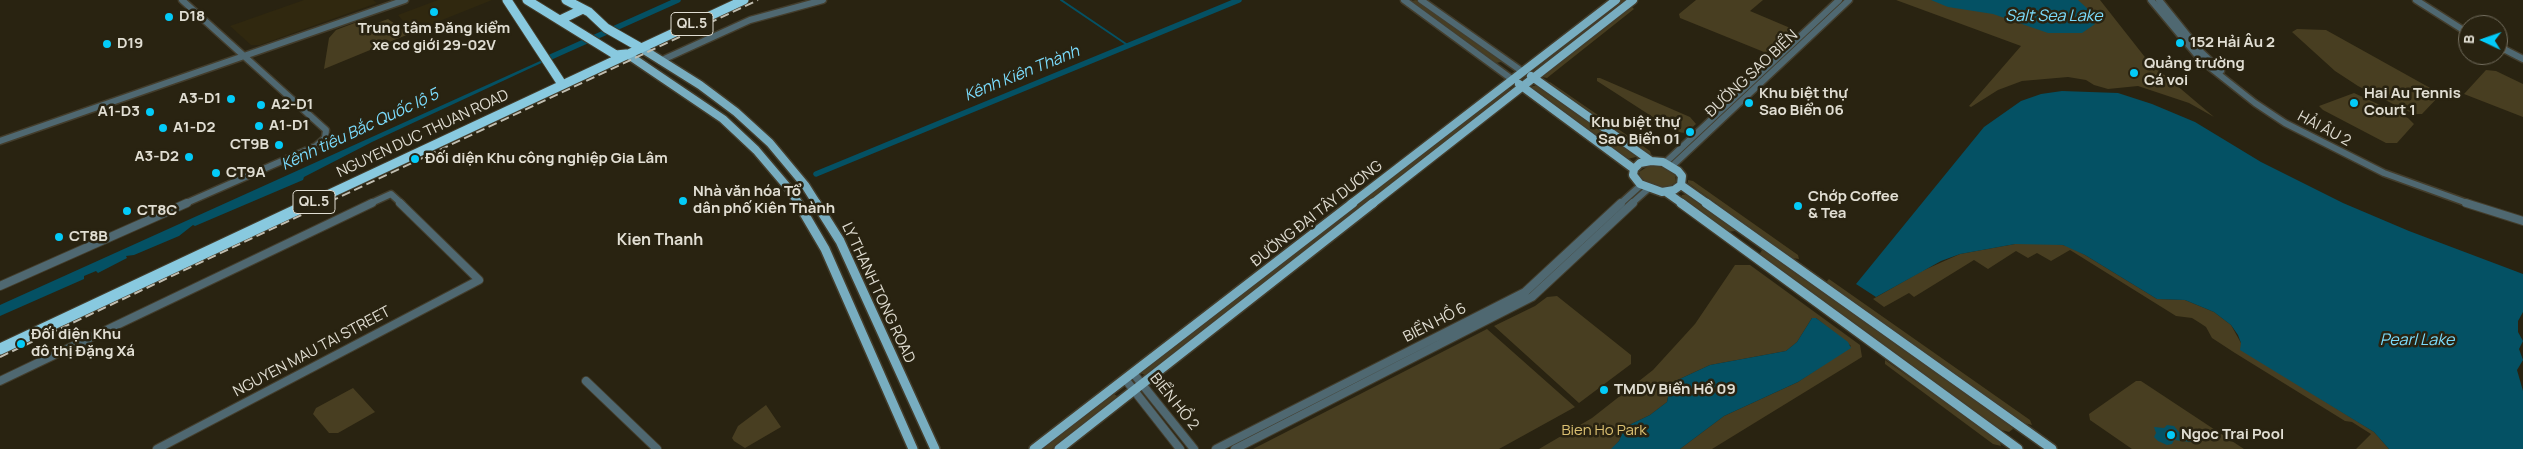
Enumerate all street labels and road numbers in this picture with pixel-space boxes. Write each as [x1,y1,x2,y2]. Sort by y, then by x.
road number: QL.5 [671,12,713,36]
street label: ĐƯỜNG SAO BIỂN [1702,27,1802,121]
street label: NGUYEN DUC THUAN ROAD [334,86,512,182]
street label: HẢI ÂU 2 [2294,108,2354,150]
street label: ĐƯỜNG ĐẠI TÂY DƯƠNG [1248,157,1386,271]
road number: QL.5 [293,190,335,213]
street label: LY THANH TONG ROAD [838,220,918,366]
street label: BIỂN HỒ 6 [1400,299,1470,347]
street label: NGUYEN MAU TAI STREET [230,303,394,401]
street label: BIỂN HỒ 2 [1146,370,1202,434]

